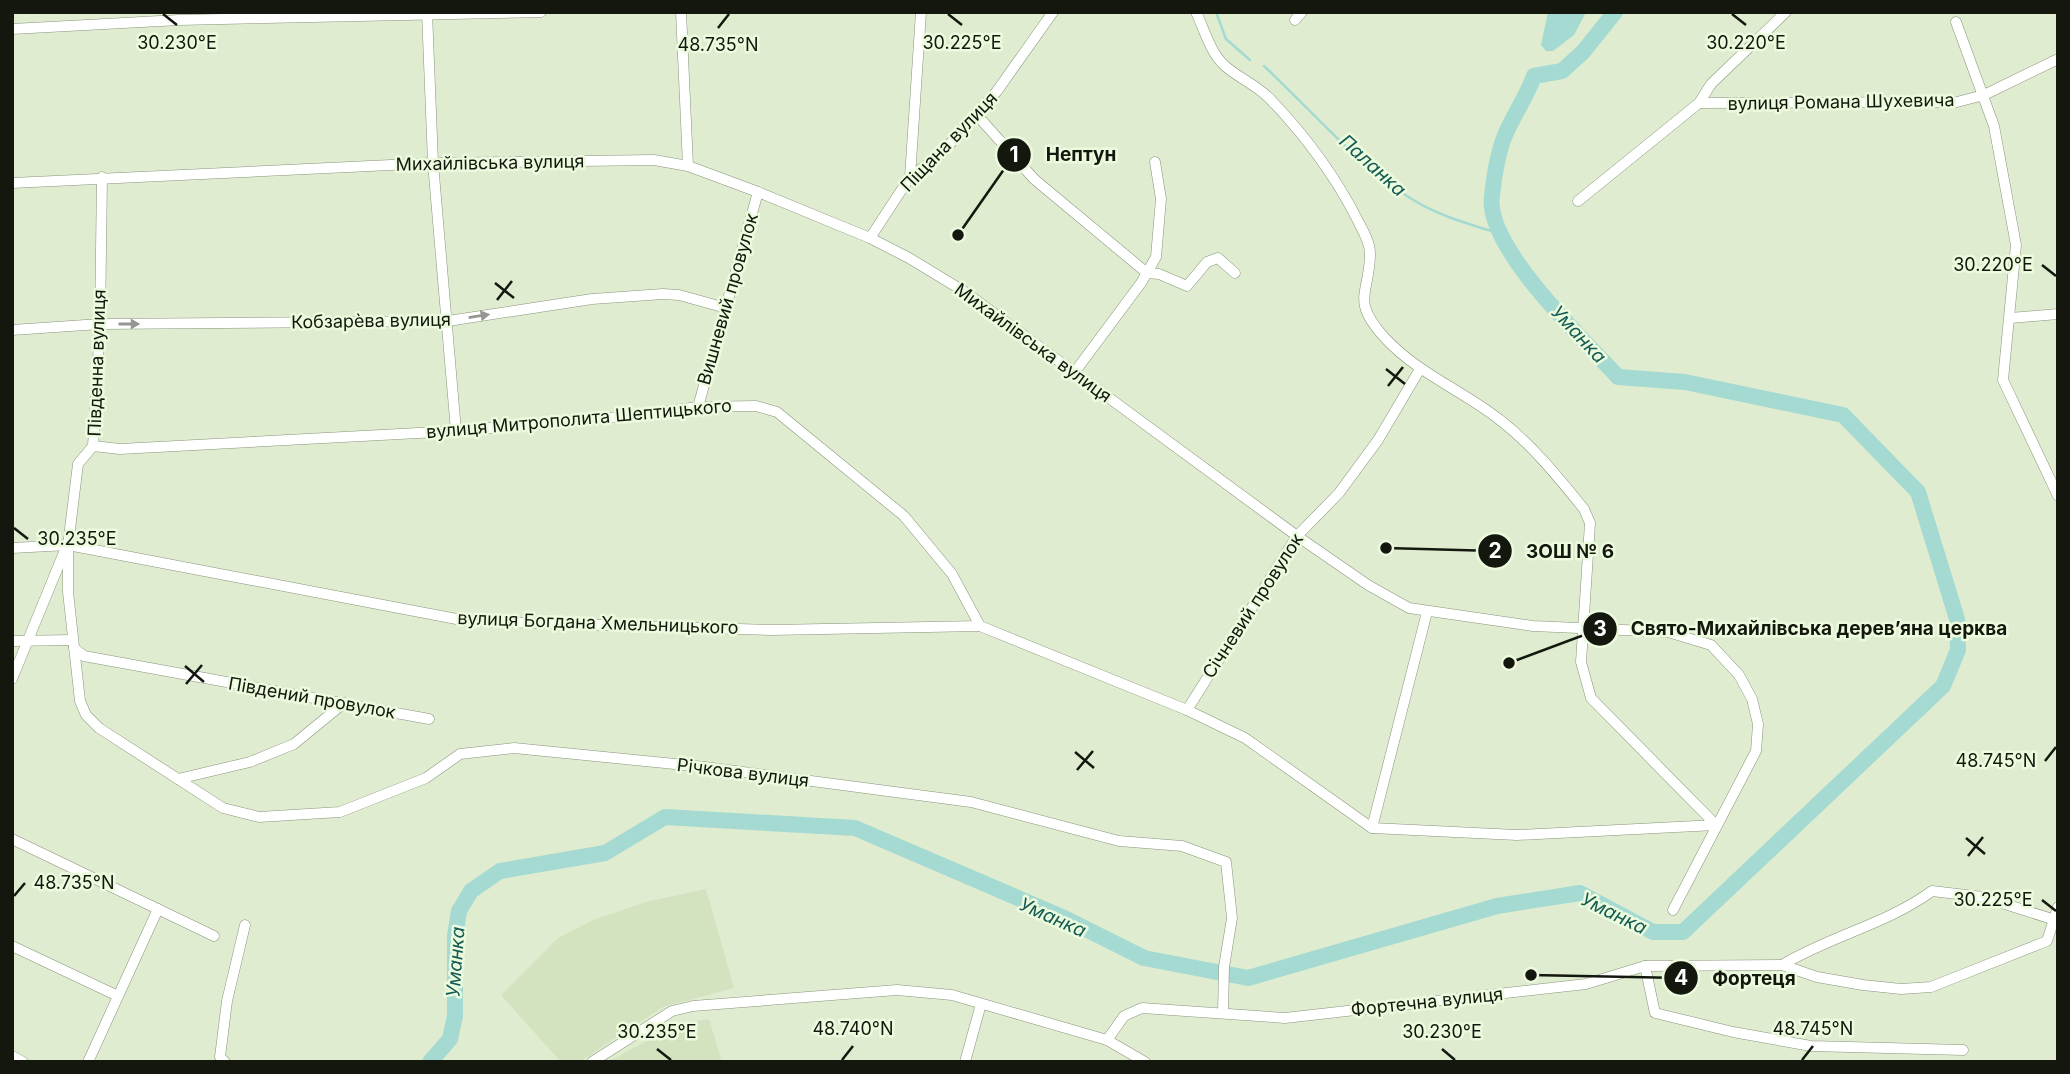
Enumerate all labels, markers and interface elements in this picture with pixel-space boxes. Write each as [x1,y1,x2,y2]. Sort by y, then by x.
text: 30.230°E [137,32,217,53]
text: 30.225°E [922,32,1002,53]
text: 30.220°E [1706,32,1786,53]
text: 48.735°N [678,34,759,55]
street label: Піщана вулиця [896,88,1001,196]
street label: вулиця Романа Шухевича [1727,89,1955,114]
water label: Паланка [1335,130,1411,201]
callout: Нептун [997,135,1130,175]
text: 1 [1009,142,1019,167]
text: Нептун [1046,143,1116,166]
street label: Михайлівська вулиця [395,150,585,175]
street label: Вишневий провулок [693,210,762,387]
text: 30.220°E [1953,254,2033,275]
street label: Михайлівська вулиця [951,279,1116,407]
street label: Південна вулиця [83,289,110,437]
water label: Уманка [1546,301,1611,368]
street label: Кобзарèва вулиця [291,309,451,332]
one-way arrow [468,311,490,322]
one-way arrow [119,318,141,330]
street label: вулиця Митрополита Шептицького [425,395,733,442]
text: 30.235°E [37,528,117,549]
street label: Січневий провулок [1198,529,1307,682]
callout: ЗОШ № 6 [1477,531,1628,571]
text: 2 [1488,538,1502,563]
text: ЗОШ № 6 [1526,540,1614,563]
street label: вулиця Богдана Хмельницького [457,607,739,638]
callout: Свято-Михайлівська деревʼяна церква [1582,609,2021,649]
text: 3 [1593,616,1607,641]
text: Свято-Михайлівська деревʼяна церква [1631,617,2007,640]
street label: Південий провулок [227,672,398,723]
text: 48.745°N [1956,750,2036,771]
street label: Річкова вулиця [676,754,810,791]
text: 48.735°N [34,872,115,893]
water label: Уманка [1577,888,1651,939]
text: 30.225°E [1953,889,2033,910]
water label: Уманка [1016,893,1090,942]
water label: Уманка [442,926,469,998]
callout: Фортеця [1664,958,1810,998]
text: 4 [1674,965,1688,990]
text: Фортеця [1712,967,1796,990]
street label: Фортечна вулиця [1350,983,1504,1020]
text: 48.740°N [812,1018,894,1039]
text: 48.745°N [1773,1018,1853,1039]
text: 30.235°E [617,1021,697,1042]
text: 30.230°E [1402,1021,1482,1042]

